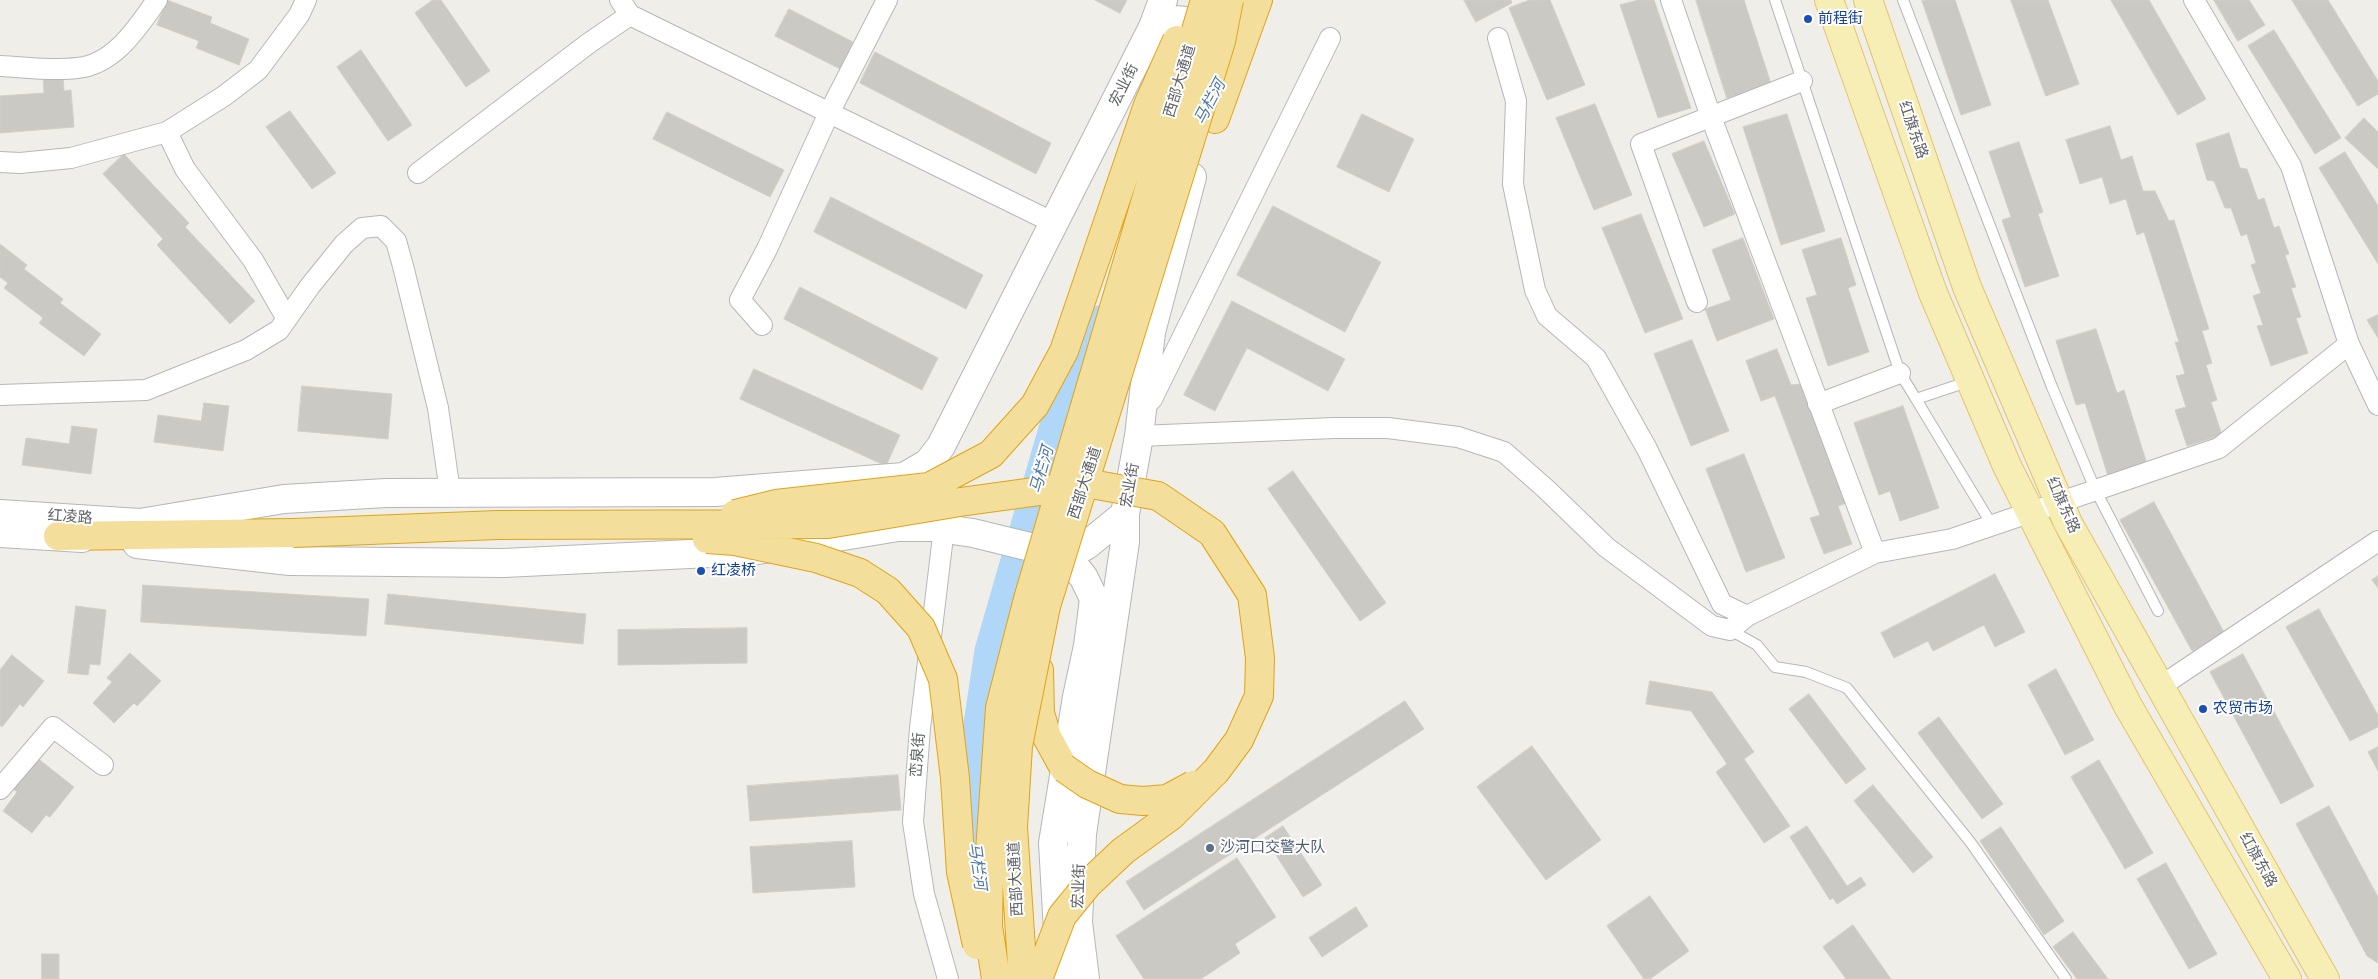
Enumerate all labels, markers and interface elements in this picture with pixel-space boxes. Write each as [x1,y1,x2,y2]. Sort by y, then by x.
place label: 前程街 [1818,10,1863,28]
marker: 前程街 [1802,13,1814,25]
street label: 西部大通道 [1160,43,1200,119]
street label: 宏业街 [1106,61,1142,109]
water label: 马栏河 [1190,76,1230,128]
street label: 红旗东路 [1895,99,1931,161]
water label: 马栏河 [1026,444,1058,496]
street label: 西部大通道 [1065,445,1105,521]
street label: 宏业街 [1117,461,1143,509]
street label: 红旗东路 [2043,474,2083,536]
street label: 红凌路 [47,506,93,528]
place label: 红凌桥 [711,562,756,580]
marker: 红凌桥 [695,565,707,577]
place label: 农贸市场 [2213,700,2273,718]
marker: 农贸市场 [2197,703,2209,715]
street label: 峦泉街 [907,732,929,778]
street label: 红旗东路 [2236,829,2280,891]
place label: 沙河口交警大队 [1220,839,1325,857]
water label: 马栏河 [964,841,990,891]
street label: 西部大通道 [1005,841,1027,917]
marker: 沙河口交警大队 [1204,842,1216,854]
street label: 宏业街 [1069,863,1089,909]

